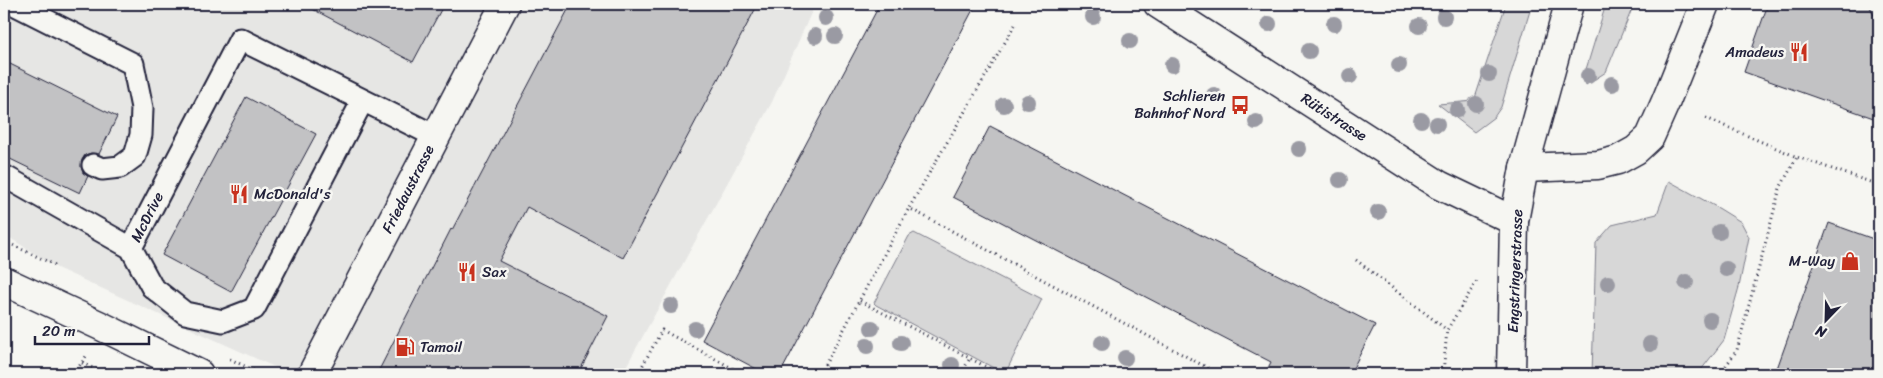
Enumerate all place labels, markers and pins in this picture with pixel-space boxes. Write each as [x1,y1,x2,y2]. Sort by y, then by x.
place label: Amadeus [1724,39,1785,65]
restaurant icon: Amadeus [1788,41,1810,63]
place label: Schlieren Bahnhof Nord [1134,83,1226,126]
bus stop icon: Schlieren Bahnhof Nord [1229,94,1251,116]
place label: McDonald's [254,181,331,207]
restaurant icon: McDonald's [228,183,250,205]
place label: M-Way [1789,248,1835,274]
shop icon: M-Way [1839,250,1861,272]
place label: Sax [482,259,507,285]
restaurant icon: Sax [456,261,478,283]
place label: Tamoil [420,334,463,360]
fuel station icon: Tamoil [394,336,416,358]

